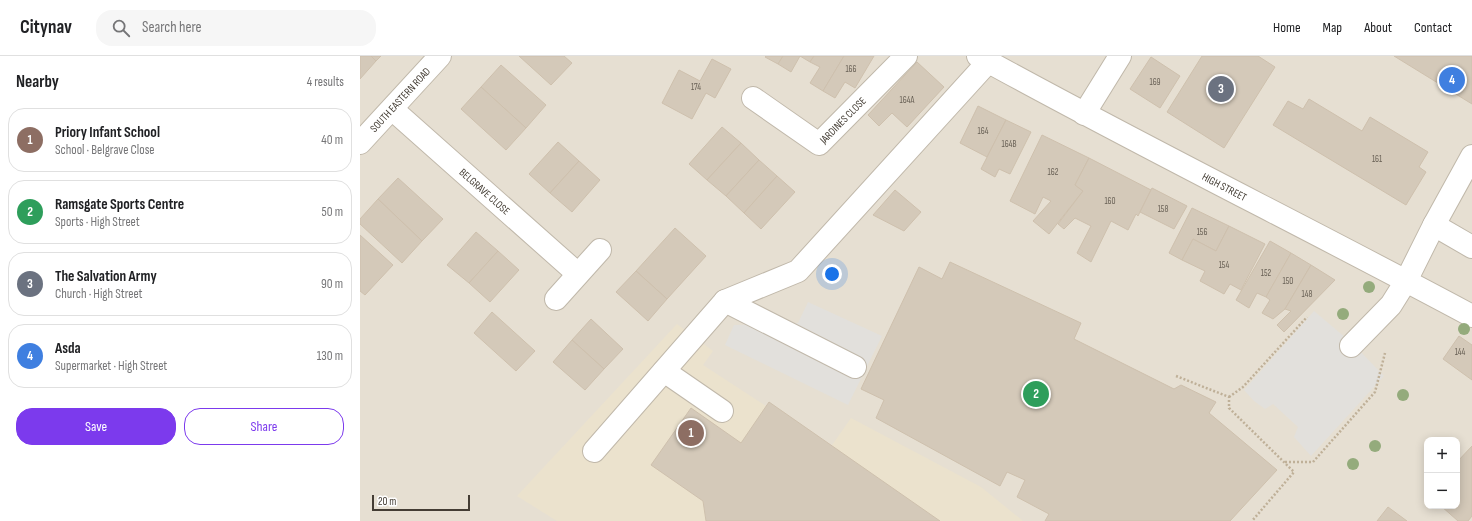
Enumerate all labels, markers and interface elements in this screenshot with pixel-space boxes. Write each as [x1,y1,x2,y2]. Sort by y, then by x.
search box [96,10,376,46]
text: Citynav [20,16,72,39]
icon: search [110,17,132,39]
text: Search here [142,18,202,37]
text: Home [1273,19,1301,36]
text: Map [1323,19,1342,36]
text: About [1364,19,1392,36]
text: Contact [1414,19,1452,36]
house number: 166 [845,64,857,75]
street label: SOUTH EASTERN ROAD [367,65,433,135]
pin: 4 [1439,65,1465,95]
text: Nearby [16,72,59,92]
text: 4 results [307,74,344,90]
pin: 3 [1208,74,1234,104]
house number: 169 [1149,77,1161,88]
house number: 174 [691,82,701,93]
street label: JARDINES CLOSE [816,94,868,147]
house number: 164A [900,95,915,106]
text: Priory Infant School [55,123,160,142]
house number: 164 [977,126,989,137]
text: 1 [27,132,33,148]
text: 40 m [321,132,343,148]
house number: 164B [1001,139,1017,150]
text: School · Belgrave Close [55,142,155,158]
house number: 161 [1372,154,1383,165]
street label: BELGRAVE CLOSE [457,165,513,217]
house number: 162 [1048,167,1059,178]
street label: HIGH STREET [1200,170,1249,204]
text: Ramsgate Sports Centre [55,195,184,214]
house number: 160 [1104,196,1116,207]
text: 2 [27,204,33,220]
text: 50 m [322,204,343,220]
house number: 158 [1158,204,1168,215]
text: Sports · High Street [55,214,140,230]
house number: 156 [1197,227,1207,238]
house number: 154 [1219,260,1230,271]
your location [822,264,842,284]
text: The Salvation Army [55,267,157,286]
house number: 152 [1261,268,1272,279]
text: 3 [27,276,33,292]
text: 90 m [321,276,343,292]
house number: 150 [1283,276,1293,287]
text: Church · High Street [55,286,143,302]
house number: 148 [1302,289,1312,300]
text: Asda [55,339,81,358]
house number: 144 [1455,347,1466,358]
text: 4 [27,348,33,364]
text: 130 m [317,348,343,364]
text: Supermarket · High Street [55,358,167,374]
pin: 2 [1023,379,1049,409]
button: Save [16,408,176,445]
button: Share [184,408,344,445]
pin: 1 [678,418,704,448]
map controls [1424,437,1460,509]
button: + [1424,437,1460,473]
button: − [1424,473,1460,509]
scale bar [372,493,470,512]
text: 20 m [378,495,396,508]

